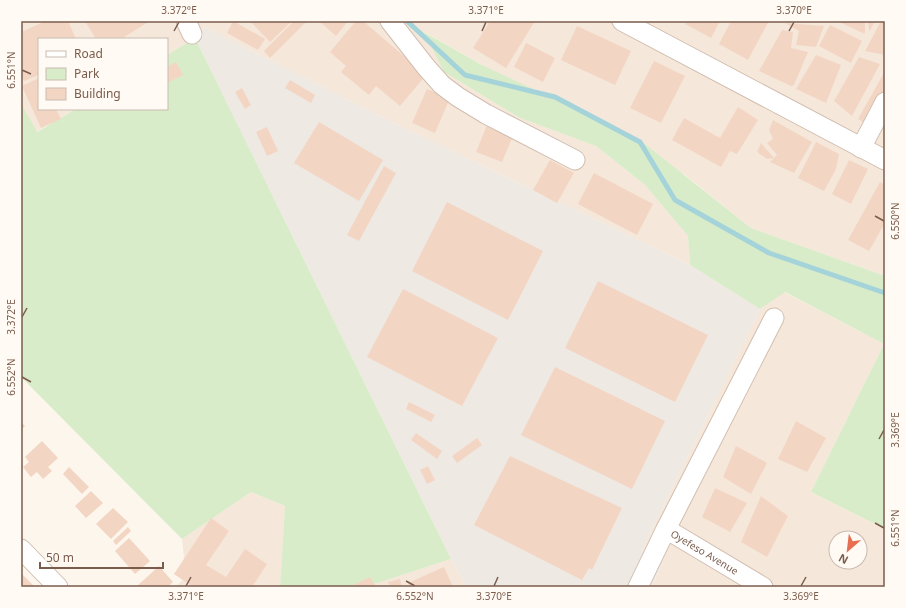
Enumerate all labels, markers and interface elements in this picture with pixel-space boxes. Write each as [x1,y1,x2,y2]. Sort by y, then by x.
text: 3.372°E [161,3,197,17]
text: 3.371°E [468,3,504,17]
text: 3.370°E [776,3,812,17]
legend [38,38,168,110]
text: Road [74,45,103,62]
text: 6.551°N [4,51,18,89]
text: Park [74,65,100,82]
text: Building [74,85,121,102]
text: 6.550°N [888,202,902,240]
text: 3.372°E [4,299,18,335]
text: 6.552°N [4,358,18,396]
text: 3.369°E [888,412,902,448]
text: 6.551°N [888,509,902,547]
street label: Oyefeso Avenue [668,527,741,578]
north arrow [828,530,868,570]
scale bar [40,544,163,570]
text: 50 m [46,549,74,566]
text: N [836,551,851,568]
text: 3.371°E [168,589,204,603]
text: 6.552°N [396,589,434,603]
text: 3.370°E [476,589,512,603]
text: 3.369°E [783,589,819,603]

